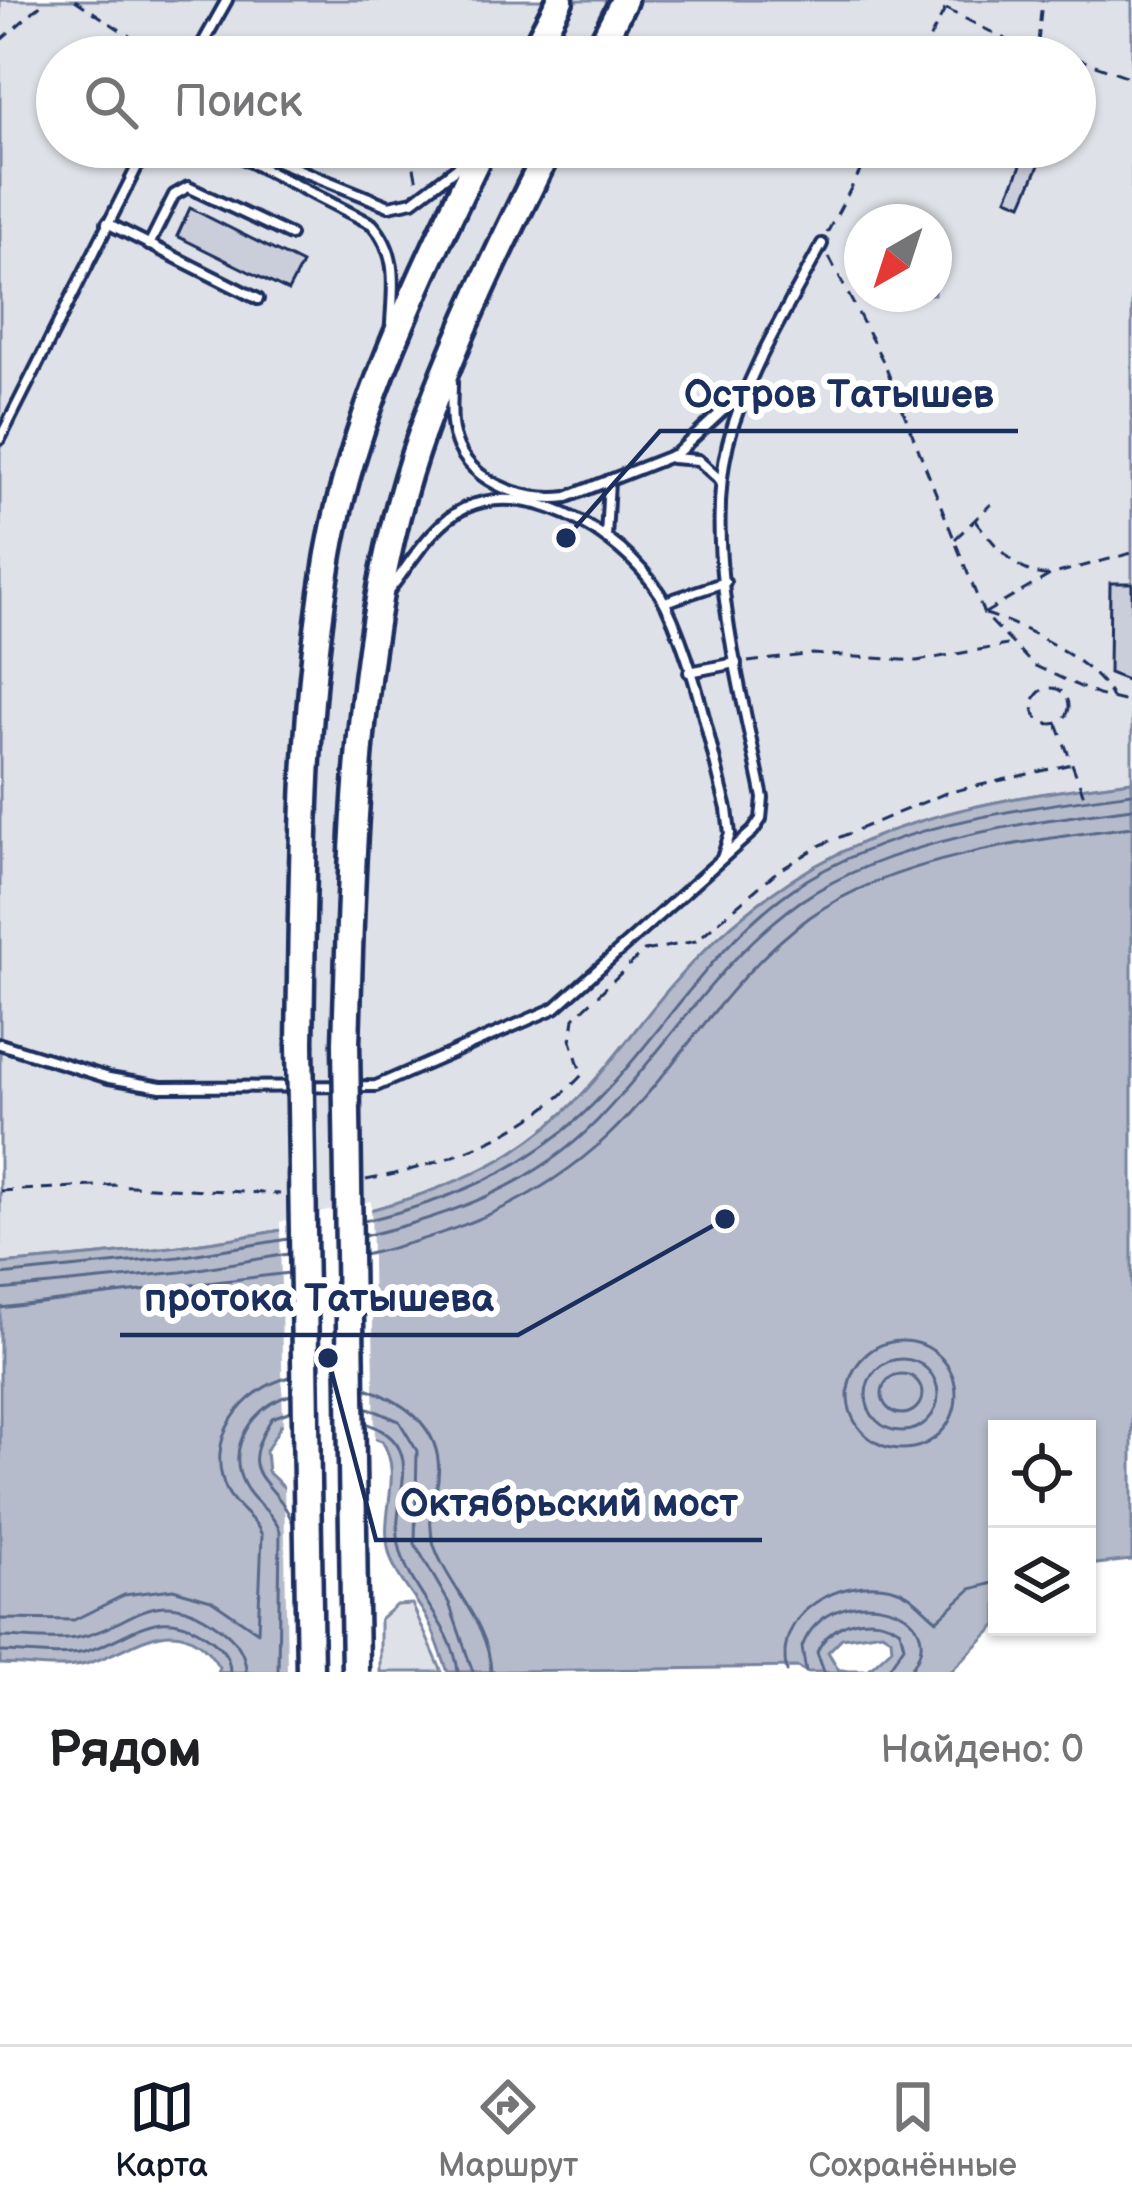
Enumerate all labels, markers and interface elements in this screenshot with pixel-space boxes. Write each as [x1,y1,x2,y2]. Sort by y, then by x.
search box [36,36,1096,168]
icon: search [78,69,144,135]
text: Поиск [174,75,302,130]
north arrow [844,204,952,312]
callout: Остров Татышев [660,356,1018,431]
text: Остров Татышев [684,372,994,419]
callout: протока Татышева [120,1260,518,1335]
text: протока Татышева [144,1276,494,1323]
map controls [988,1420,1096,1636]
button: locate [988,1420,1096,1528]
callout: Октябрьский мост [376,1465,762,1540]
text: Октябрьский мост [400,1481,738,1528]
button: layers [988,1528,1096,1636]
text: Рядом [48,1720,202,1781]
text: Найдено: 0 [881,1727,1084,1774]
tab: Карта [115,2074,208,2186]
tab: Маршрут [438,2074,578,2186]
tab: Сохранённые [808,2074,1017,2186]

